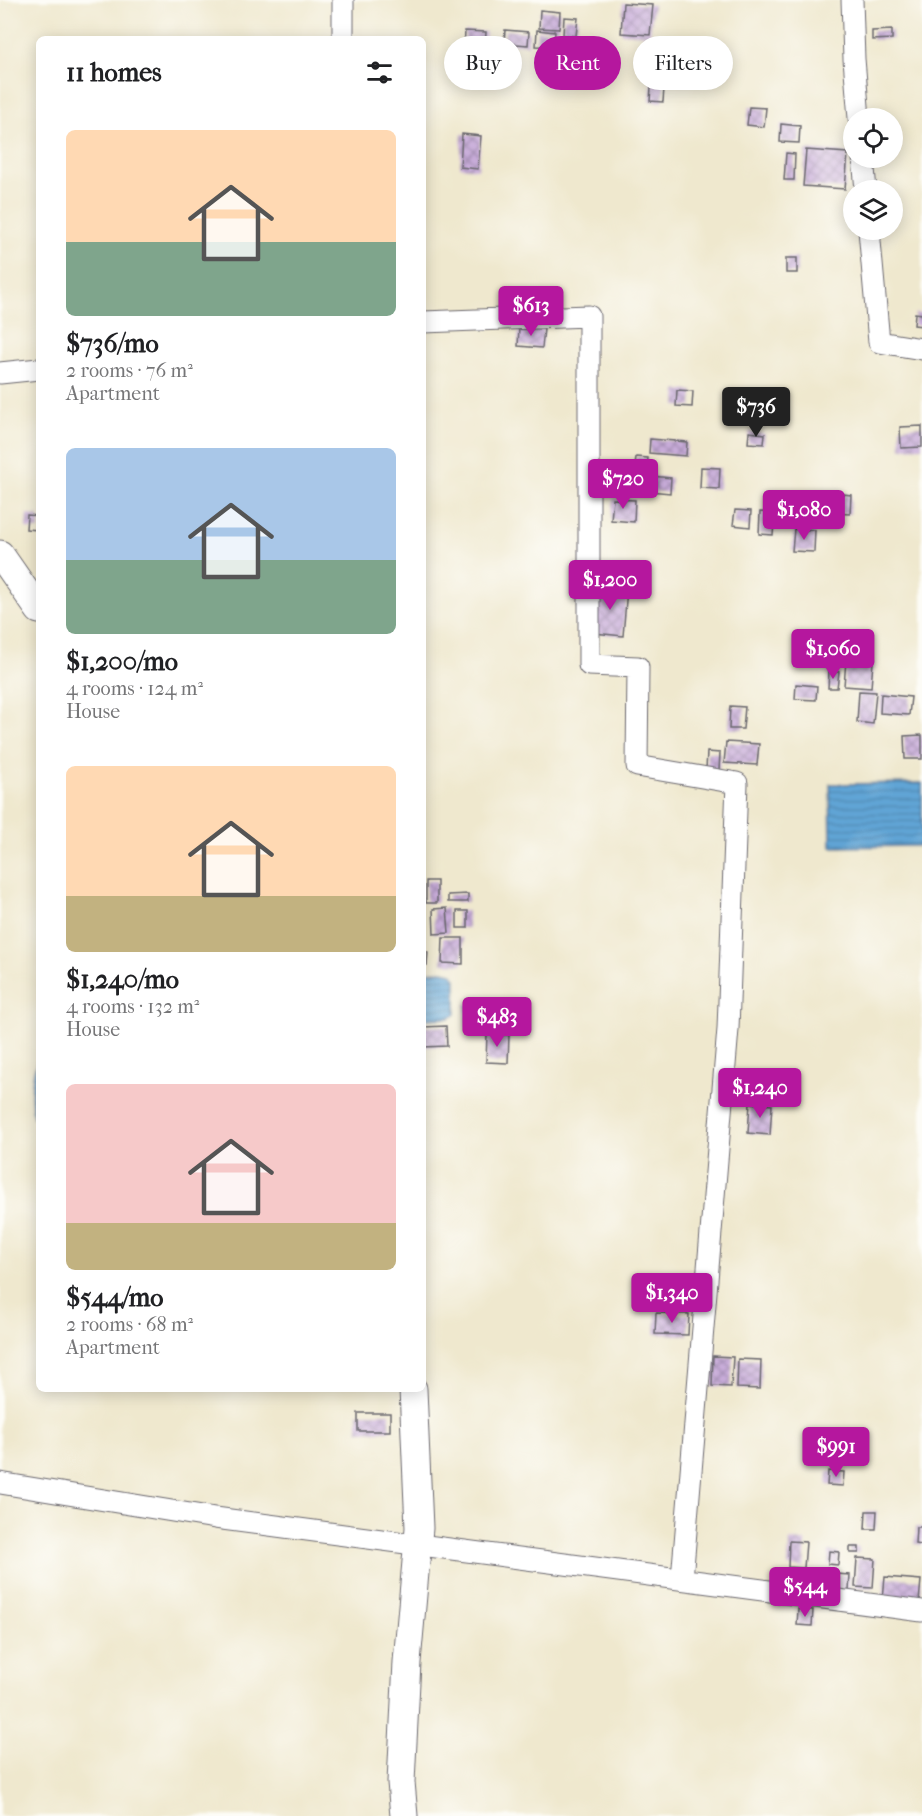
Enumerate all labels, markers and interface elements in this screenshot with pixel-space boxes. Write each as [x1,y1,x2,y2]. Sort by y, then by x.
chip: Buy [444,36,522,90]
chip: Rent [534,36,621,90]
chip: Filters [633,36,733,90]
icon: filters [363,56,396,89]
text: 11 homes [66,57,162,88]
map controls [843,108,903,240]
button: locate [843,108,903,168]
icon: home [177,169,285,277]
button: layers [843,180,903,240]
pin: $613 [495,286,567,337]
text: $613 [512,294,550,317]
text: $736/mo [66,328,159,359]
text: 2 rooms · 76 m² [66,359,193,382]
text: Apartment [66,382,160,405]
pin: $736 [720,387,792,438]
text: $736 [736,395,776,418]
pin: $720 [587,459,659,510]
text: $720 [602,467,644,490]
icon: home [177,487,285,595]
pin: $1,080 [755,490,853,541]
text: $1,080 [777,498,831,521]
pin: $1,200 [561,560,659,611]
text: $1,200 [583,568,637,591]
pin: $1,060 [784,629,882,680]
text: $1,060 [805,637,861,660]
text: $1,200/mo [66,646,178,677]
text: 4 rooms · 124 m² [66,677,203,700]
text: House [66,700,120,723]
icon: home [177,805,285,913]
text: $1,240/mo [66,964,179,995]
text: 4 rooms · 132 m² [66,995,199,1018]
pin: $483 [461,997,533,1048]
text: $483 [476,1005,518,1028]
text: House [66,1018,120,1041]
pin: $1,240 [711,1068,809,1119]
text: $1,240 [732,1076,788,1099]
icon: home [177,1123,285,1231]
pin: $1,340 [623,1273,721,1324]
text: $1,340 [645,1281,699,1304]
text: $544/mo [66,1282,163,1313]
text: 2 rooms · 68 m² [66,1313,193,1336]
text: Apartment [66,1336,160,1359]
pin: $991 [800,1427,872,1478]
text: $991 [816,1435,856,1458]
pin: $544 [769,1567,841,1618]
text: $544 [783,1575,827,1598]

